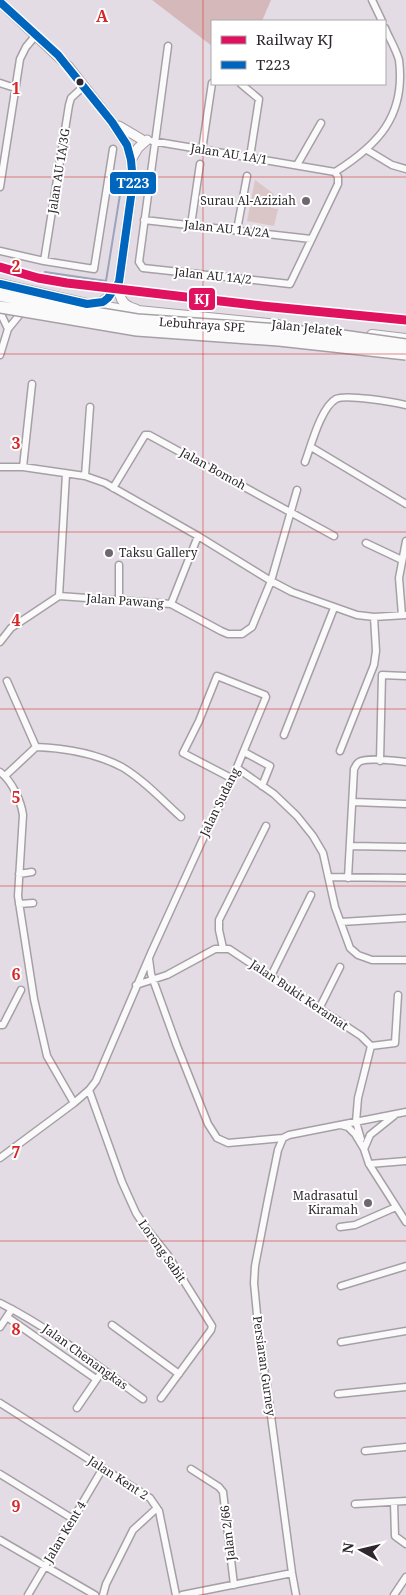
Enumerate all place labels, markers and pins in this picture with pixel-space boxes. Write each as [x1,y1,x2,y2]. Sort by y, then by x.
unlabelled marker [75,77,85,87]
place label: Surau Al-Aziziah [200,192,296,209]
marker: Surau Al-Aziziah [300,195,312,207]
place label: Taksu Gallery [119,544,198,561]
marker: Taksu Gallery [103,547,115,559]
place label: Madrasatul Kiramah [293,1187,358,1218]
marker: Madrasatul Kiramah [362,1197,374,1209]

